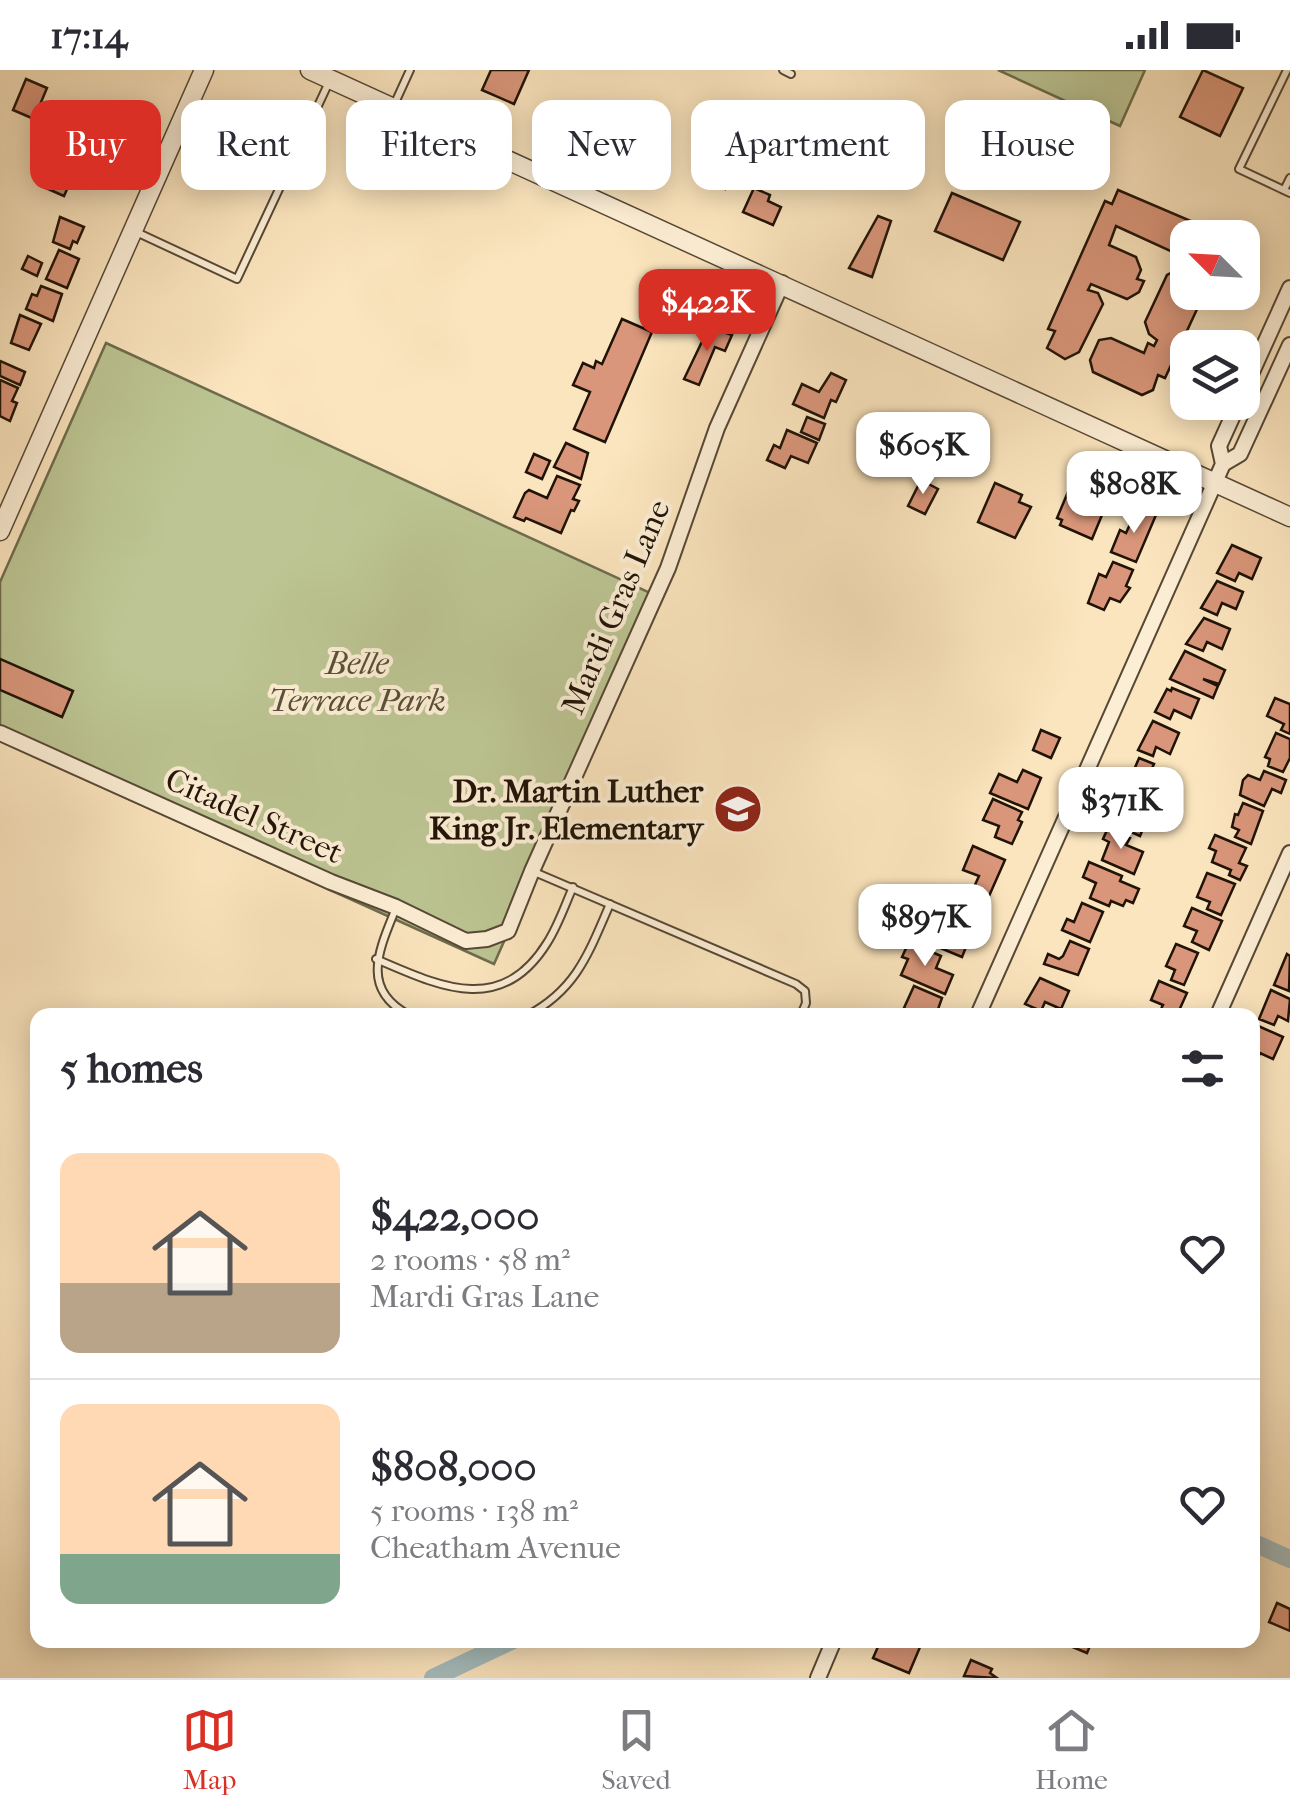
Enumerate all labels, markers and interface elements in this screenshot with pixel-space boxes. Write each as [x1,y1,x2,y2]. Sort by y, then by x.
text: 17:14 [50,13,127,58]
chip: Buy [30,100,161,190]
chip: Rent [181,100,326,190]
chip: Filters [346,100,512,190]
chip: New [532,100,671,190]
chip: Apartment [691,100,925,190]
chip: House [945,100,1110,190]
north arrow [1170,220,1260,310]
map controls [1170,220,1260,420]
pin: $422K [637,269,777,354]
text: $422K [661,283,753,320]
button: layers [1170,330,1260,420]
pin: $605K [853,412,993,497]
text: $605K [878,426,968,463]
pin: $808K [1064,451,1204,536]
text: $808K [1089,465,1179,502]
street label: Mardi Gras Lane [554,494,678,720]
park label: Belle Terrace Park [268,645,446,719]
street label: Citadel Street [160,760,349,872]
pin: $371K [1051,767,1191,852]
place label: Dr. Martin Luther King Jr. Elementary [429,773,705,847]
text: $371K [1081,781,1161,818]
school or university icon: Dr. Martin Luther King Jr. Elementary [712,783,764,835]
pin: $897K [855,884,995,969]
text: $897K [880,898,970,935]
icon: filters [1175,1041,1230,1096]
text: 5 homes [60,1044,203,1093]
text: $422,000 [370,1192,539,1241]
icon: home [140,1193,260,1313]
icon: heart [1175,1226,1230,1281]
text: 2 rooms · 58 m² [370,1241,570,1278]
text: Mardi Gras Lane [370,1278,599,1315]
text: $808,000 [370,1443,537,1492]
icon: home [140,1444,260,1564]
icon: heart [1175,1477,1230,1532]
text: 5 rooms · 138 m² [370,1492,578,1529]
text: Cheatham Avenue [370,1529,621,1566]
tab: Map [182,1703,237,1796]
tab: Saved [601,1703,671,1796]
tab: Home [1035,1703,1108,1796]

